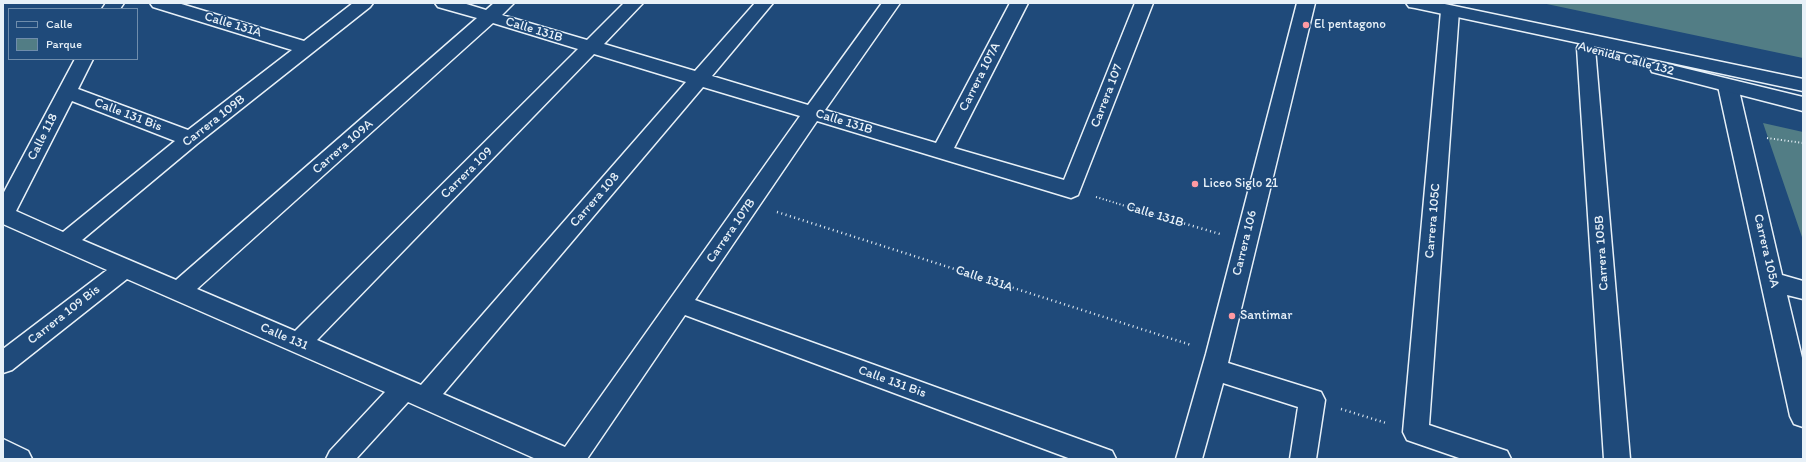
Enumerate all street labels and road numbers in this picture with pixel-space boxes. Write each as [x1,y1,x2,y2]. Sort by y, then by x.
street label: Calle 131A [202,9,264,41]
street label: Calle 131B [503,14,565,46]
street label: Avenida Calle 132 [1576,39,1676,79]
street label: Carrera 107A [956,40,1004,114]
street label: Carrera 107 [1088,62,1126,130]
street label: Carrera 109B [179,92,249,150]
street label: Calle 131 Bis [92,95,164,135]
street label: Calle 131B [813,106,875,138]
street label: Calle 118 [25,111,61,163]
street label: Carrera 109A [309,116,377,178]
street label: Carrera 109 [438,144,496,202]
street label: Carrera 108 [567,169,623,231]
street label: Carrera 105C [1422,183,1444,259]
street label: Carrera 107B [703,196,759,266]
street label: Calle 131B [1124,199,1186,231]
street label: Carrera 106 [1229,209,1261,277]
street label: Carrera 105A [1750,213,1782,289]
street label: Carrera 105B [1592,215,1612,291]
street label: Calle 131A [954,262,1014,296]
street label: Carrera 109 Bis [25,282,103,348]
street label: Calle 131 [258,320,310,354]
street label: Calle 131 Bis [856,362,928,402]

